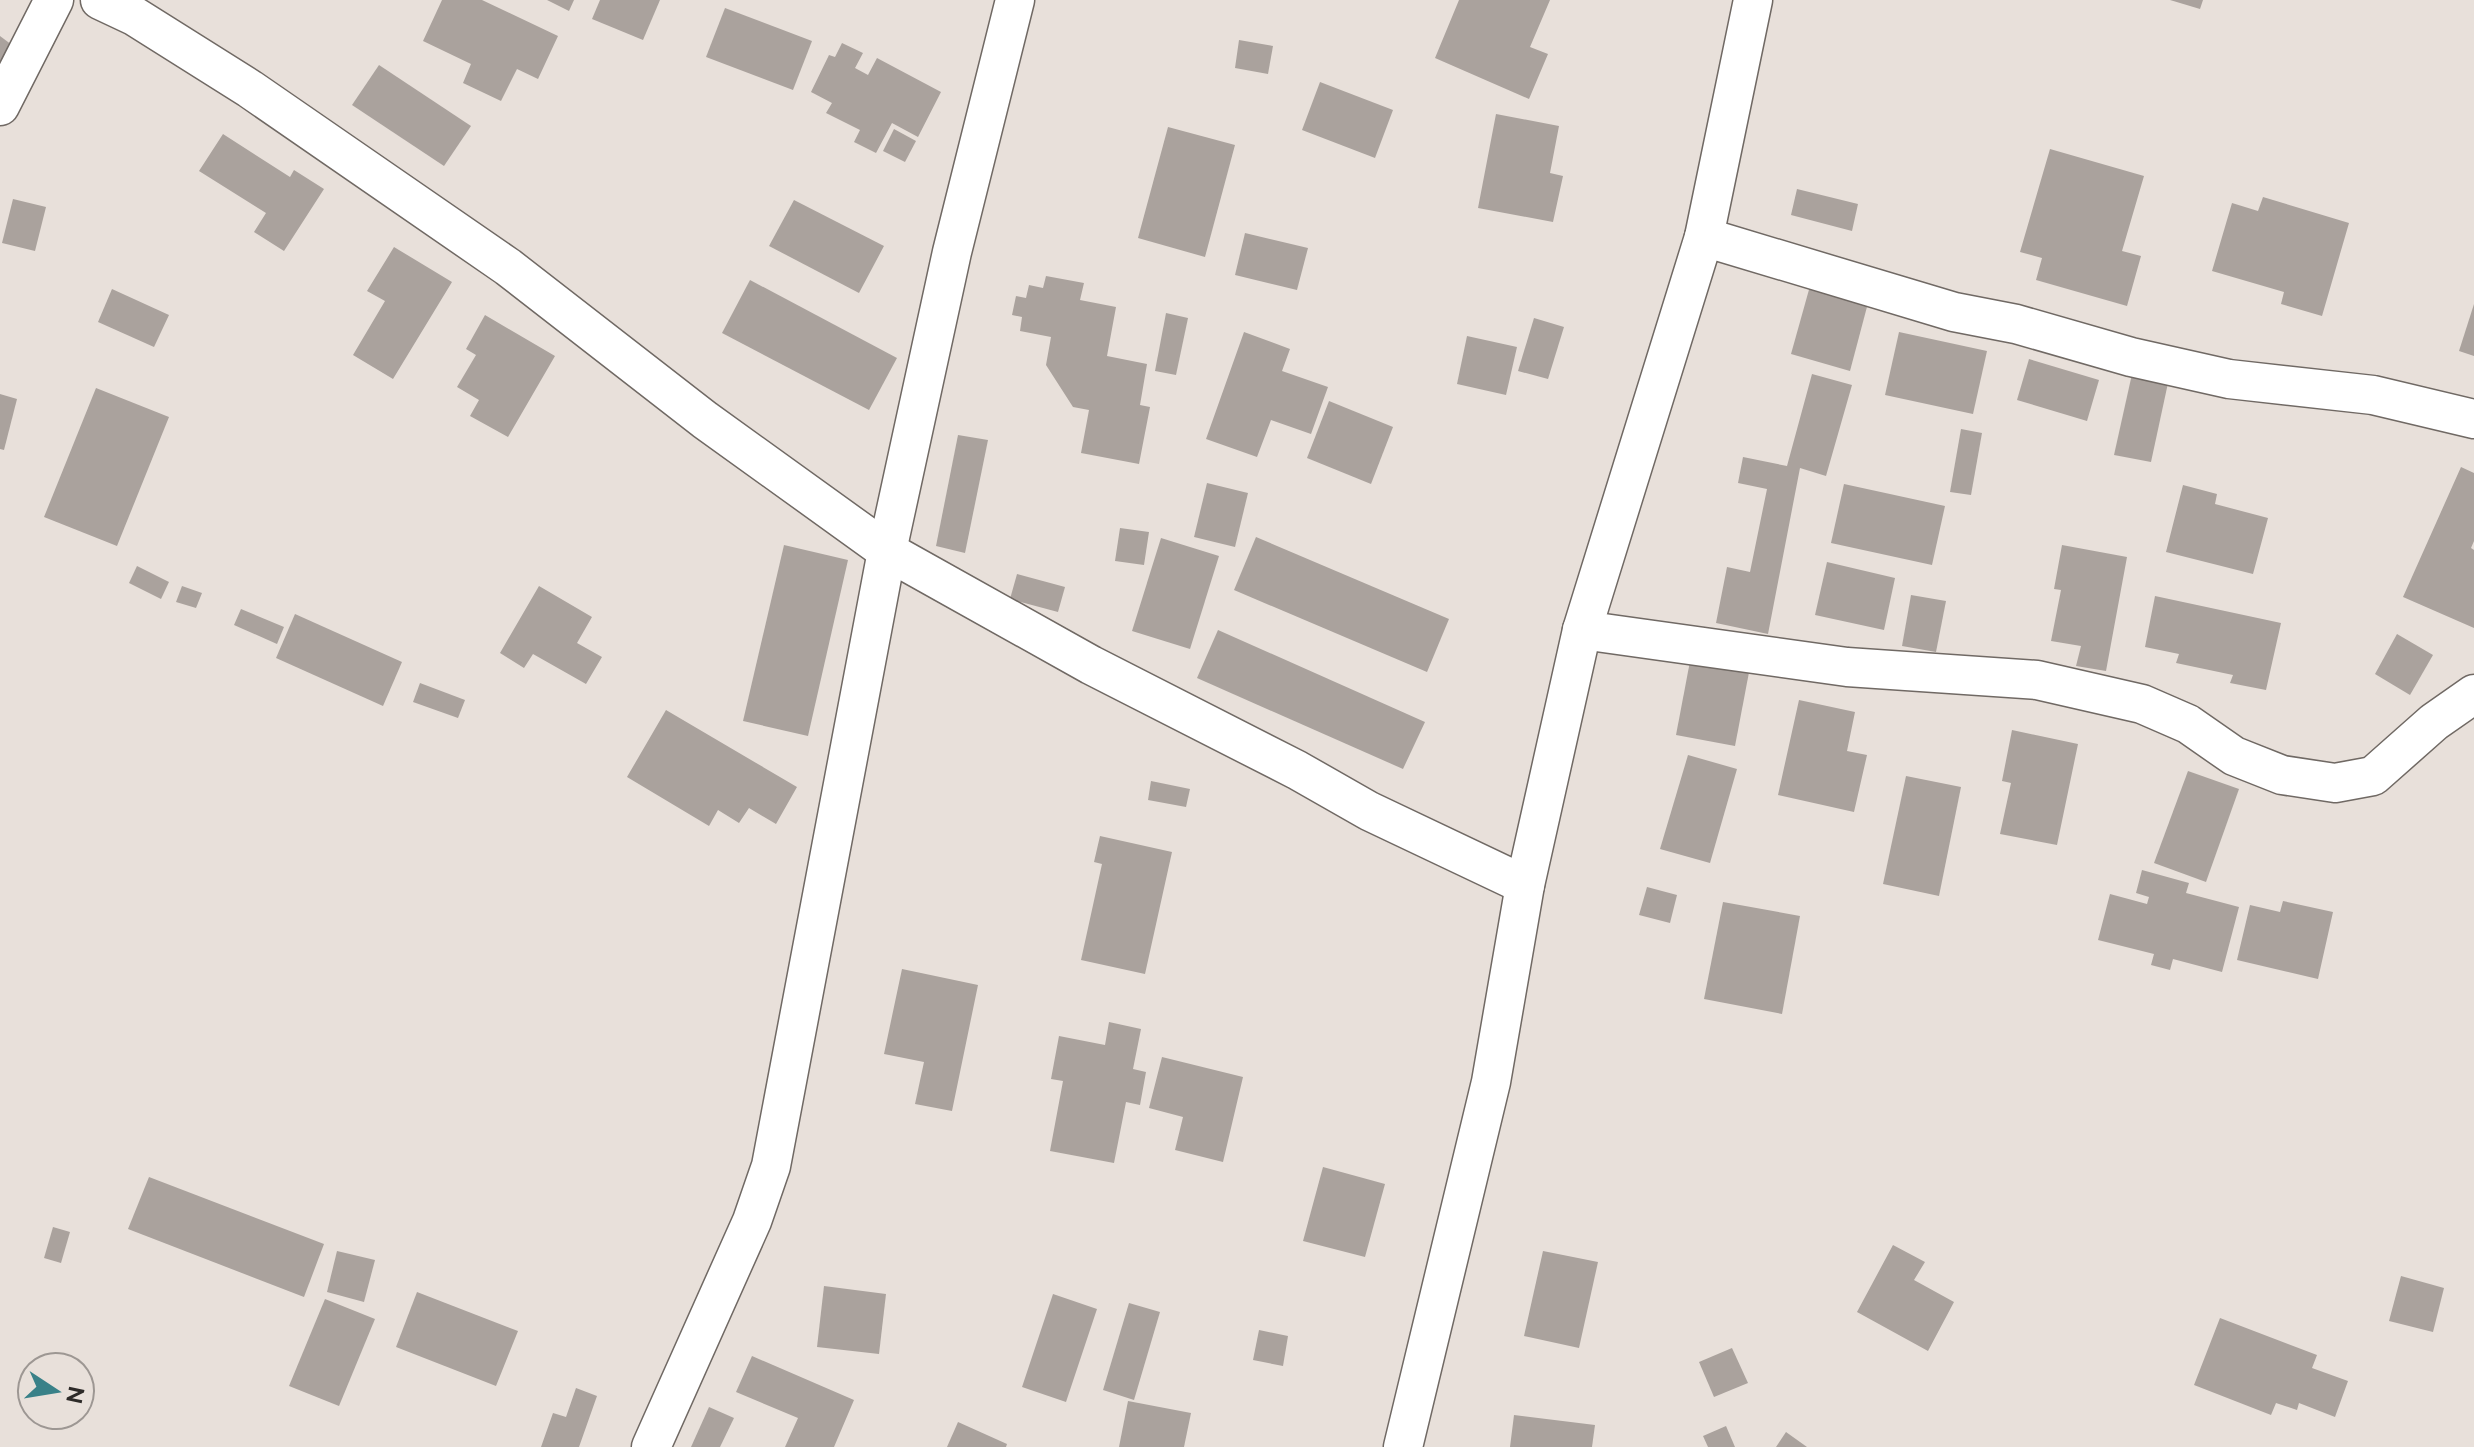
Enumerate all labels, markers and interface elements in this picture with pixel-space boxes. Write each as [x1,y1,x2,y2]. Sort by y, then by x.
north arrow [16,1351,96,1431]
text: N [61,1384,90,1406]

